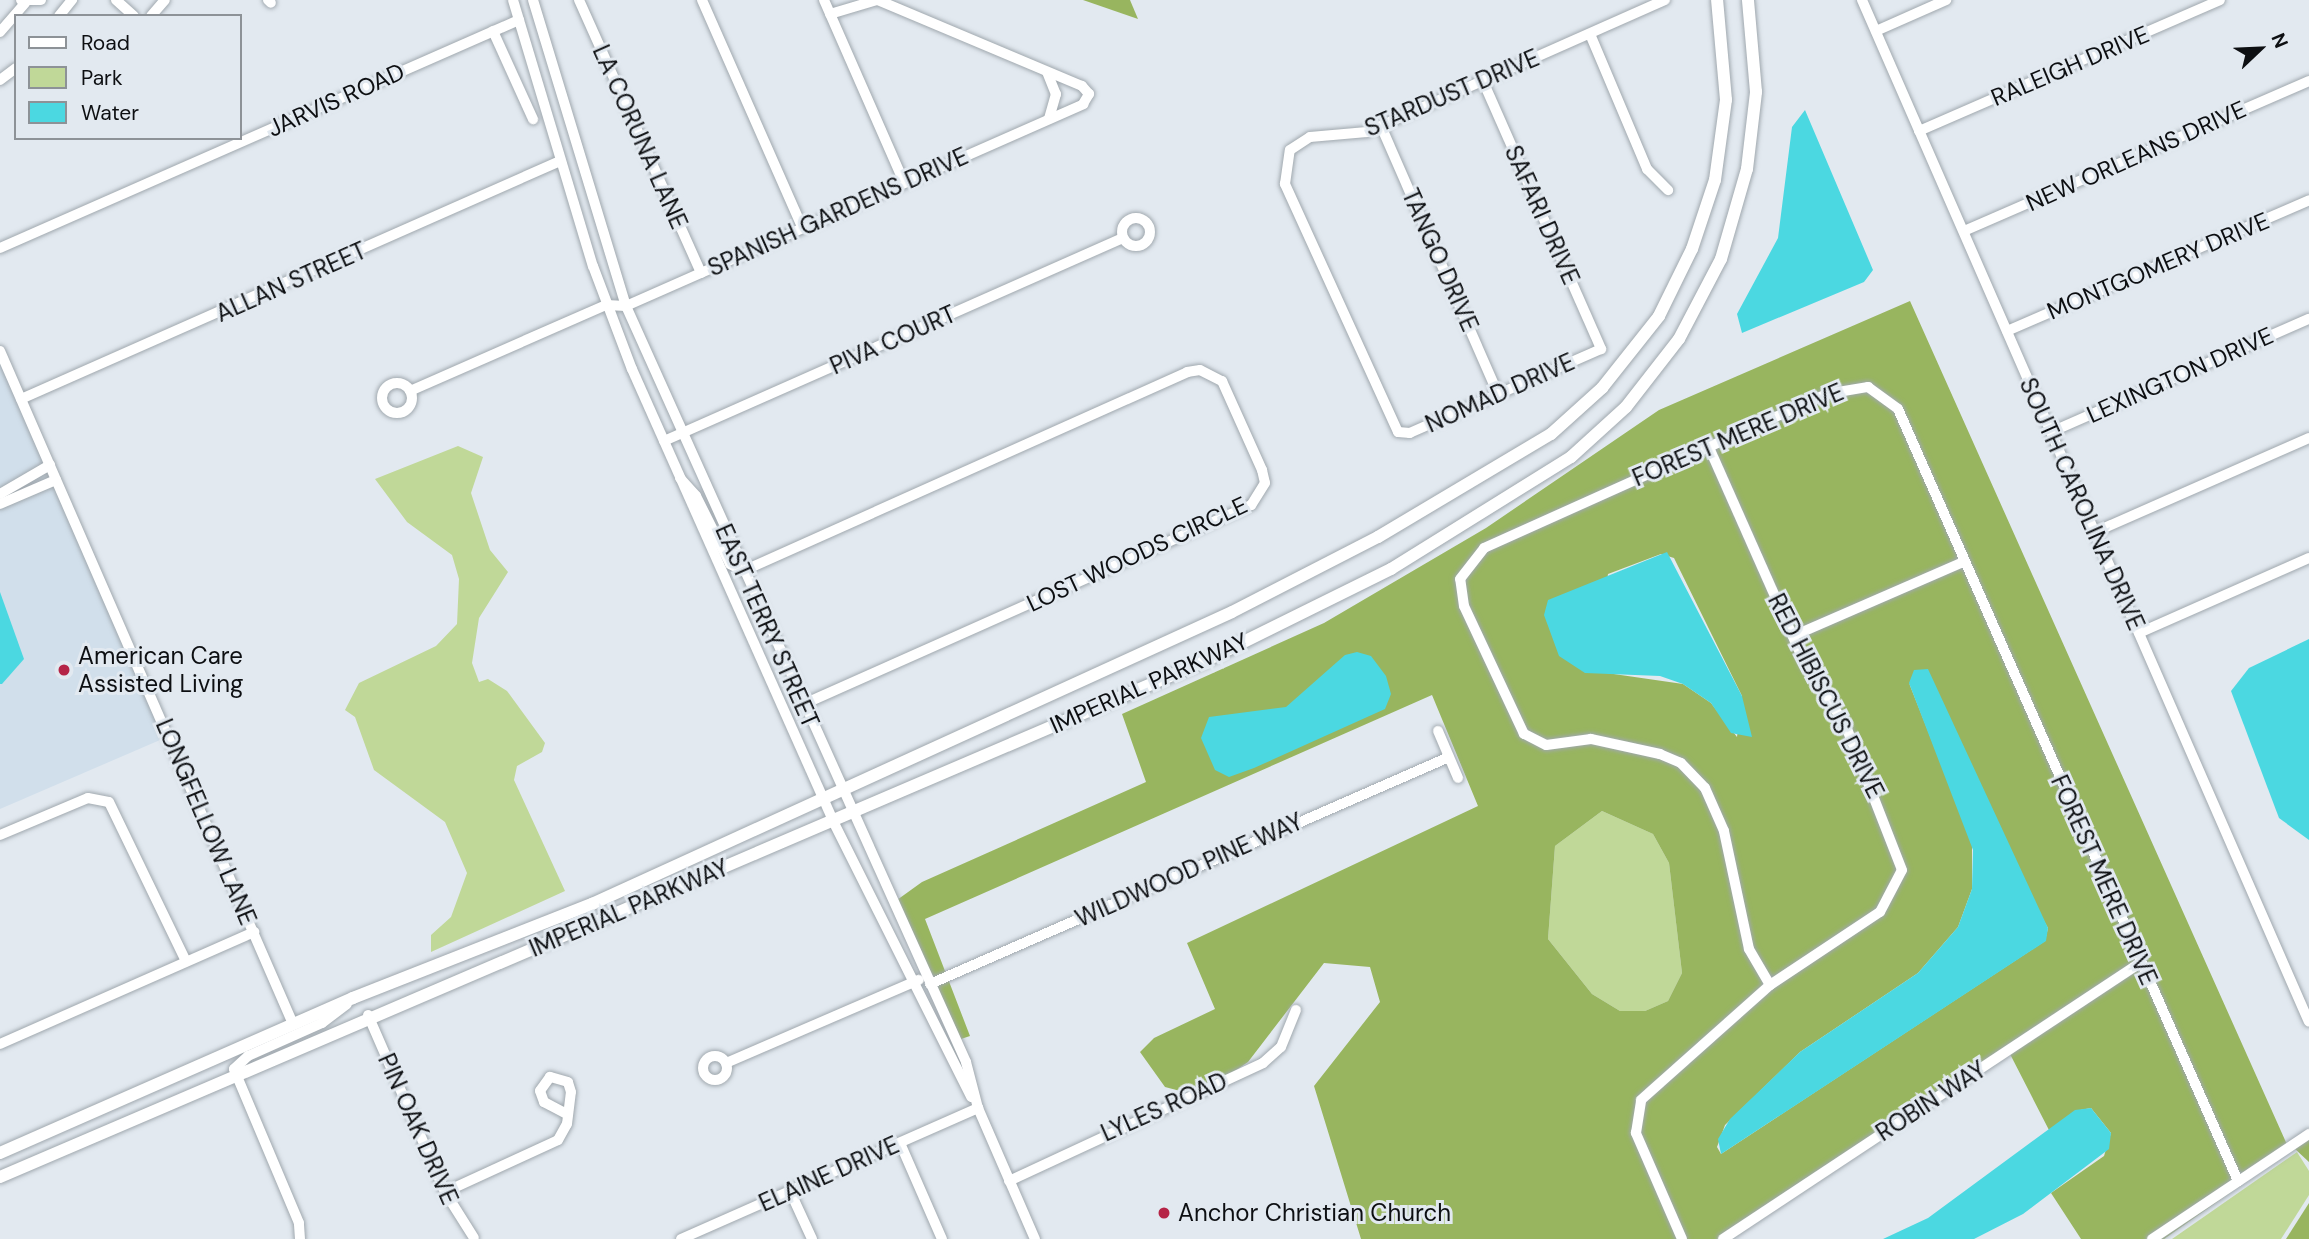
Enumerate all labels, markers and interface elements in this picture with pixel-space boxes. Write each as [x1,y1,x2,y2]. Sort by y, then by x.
legend [14,14,242,140]
north arrow [2225,14,2295,84]
street label: RALEIGH DRIVE [1987,20,2153,112]
text: Road [81,29,130,57]
text: N [2266,29,2294,52]
street label: LA CORUNA LANE [587,41,693,233]
street label: STARDUST DRIVE [1360,43,1544,143]
street label: JARVIS ROAD [263,57,409,143]
text: Park [81,64,122,92]
street label: NEW ORLEANS DRIVE [2022,95,2250,217]
text: Water [81,99,139,127]
street label: SAFARI DRIVE [1499,141,1585,289]
street label: SPANISH GARDENS DRIVE [703,142,973,282]
street label: TANGO DRIVE [1396,184,1484,336]
street label: MONTGOMERY DRIVE [2043,206,2273,326]
street label: ALLAN STREET [211,236,371,328]
street label: PIVA COURT [826,299,960,381]
street label: LEXINGTON DRIVE [2082,321,2278,429]
street label: NOMAD DRIVE [1421,347,1579,439]
street label: SOUTH CAROLINA DRIVE [2013,373,2151,635]
street label: FOREST MERE DRIVE [1628,377,1848,493]
street label: LOST WOODS CIRCLE [1022,490,1252,618]
street label: EAST TERRY STREET [709,520,825,732]
street label: RED HIBISCUS DRIVE [1762,589,1890,803]
street label: IMPERIAL PARKWAY [1045,626,1253,740]
place label: American Care Assisted Living [78,642,243,698]
marker: American Care Assisted Living [56,662,72,678]
street label: LONGFELLOW LANE [150,715,262,929]
street label: FOREST MERE DRIVE [2045,771,2163,989]
street label: WILDWOOD PINE WAY [1071,807,1307,933]
street label: IMPERIAL PARKWAY [525,853,733,963]
street label: PIN OAK DRIVE [372,1049,464,1209]
street label: ROBIN WAY [1871,1055,1991,1147]
street label: LYLES ROAD [1097,1066,1231,1148]
street label: ELAINE DRIVE [754,1130,904,1218]
place label: Anchor Christian Church [1178,1199,1451,1227]
marker: Anchor Christian Church [1156,1205,1172,1221]

